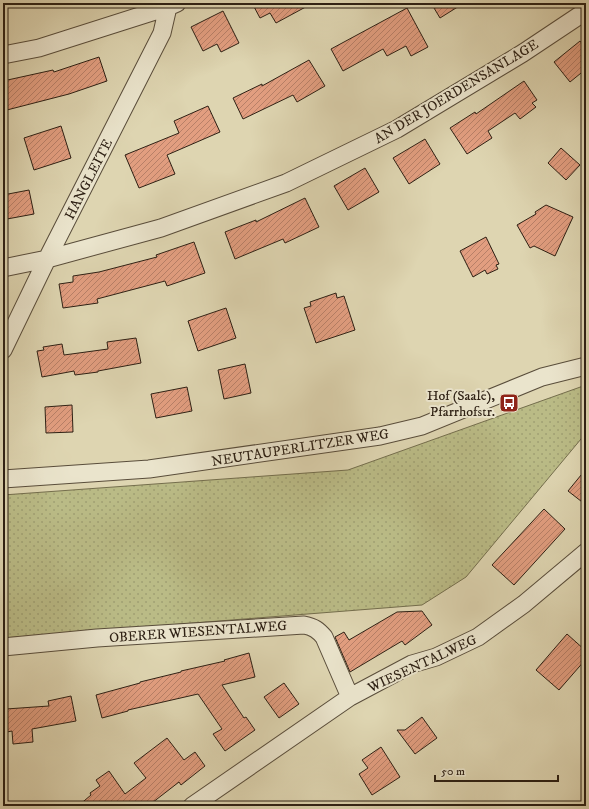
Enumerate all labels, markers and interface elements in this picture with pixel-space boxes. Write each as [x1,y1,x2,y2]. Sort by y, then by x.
street label: AN DER JOERDENSANLAGE [371,36,542,148]
street label: HANGLEITE [61,136,117,223]
place label: Hof (Saale), Pfarrhofstr. [427,387,495,421]
bus stop icon: Hof (Saale), Pfarrhofstr. [498,392,520,414]
street label: NEUTAUPERLITZER WEG [210,425,390,471]
street label: OBERER WIESENTALWEG [108,617,288,647]
street label: WIESENTALWEG [364,631,480,697]
scale bar [435,757,558,783]
text: 50 m [441,764,465,779]

